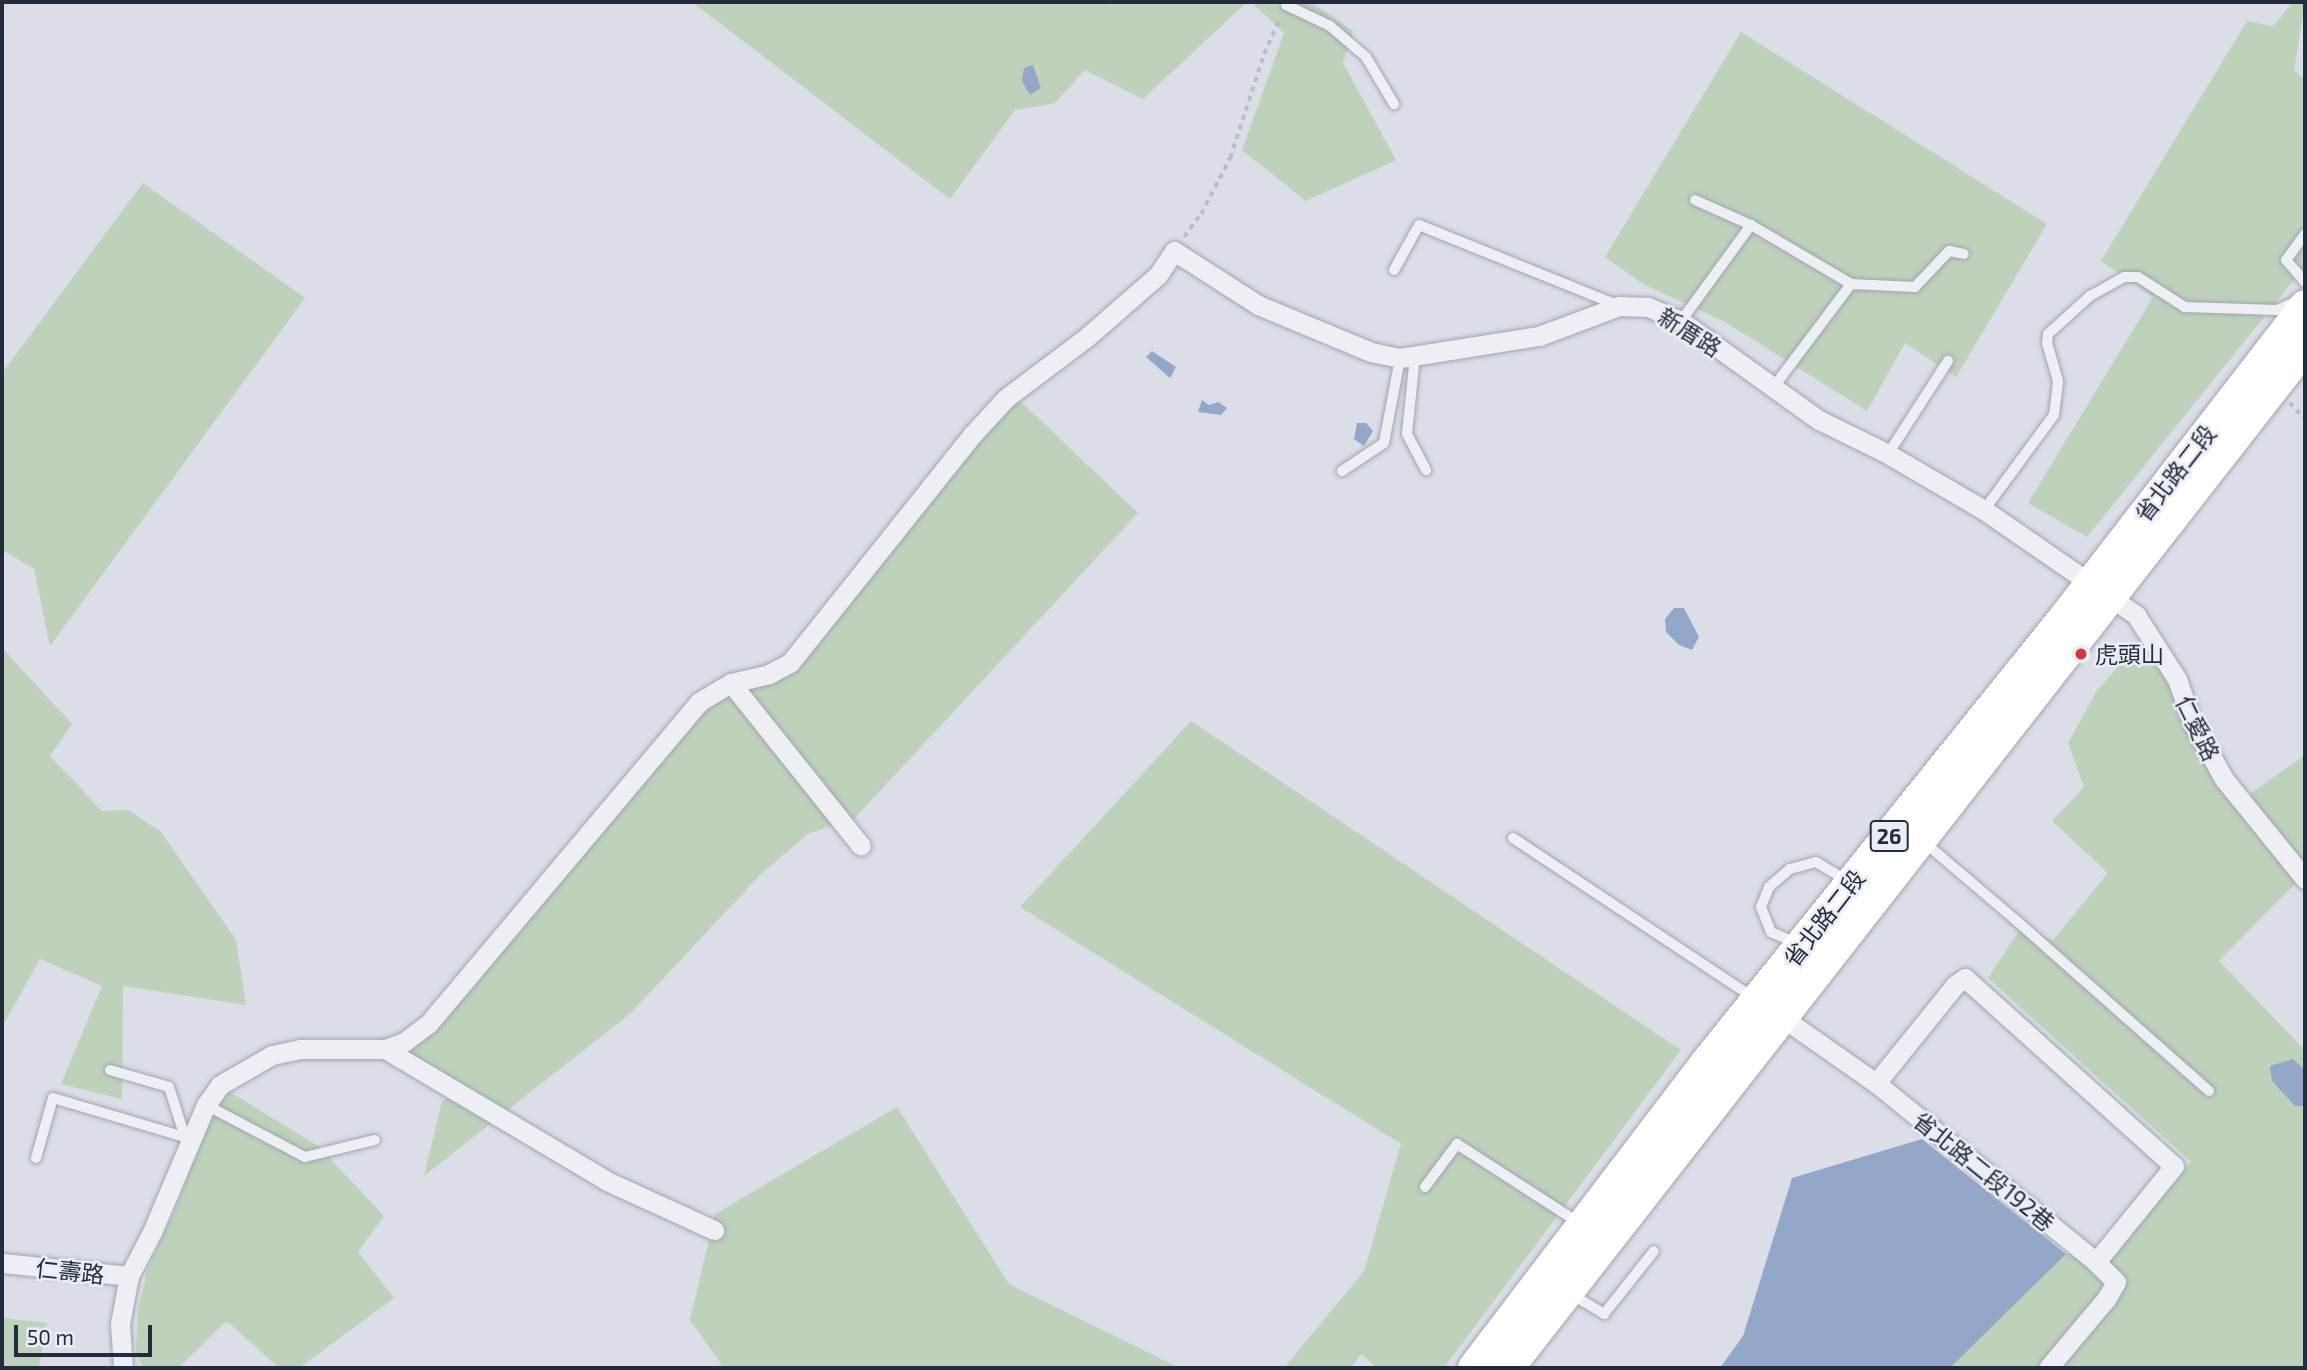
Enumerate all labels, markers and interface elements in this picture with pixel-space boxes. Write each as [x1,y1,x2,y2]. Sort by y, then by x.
street label: 新厝路 [1653,302,1727,362]
street label: 省北路二段 [2129,419,2221,527]
place label: 虎頭山 [2095,640,2164,668]
marker: 虎頭山 [2073,646,2089,662]
street label: 仁愛路 [2170,691,2226,765]
road number: 26 [1868,818,1910,854]
street label: 省北路二段 [1778,864,1870,972]
street label: 省北路二段192巷 [1908,1106,2060,1236]
street label: 仁壽路 [34,1254,106,1288]
scale bar [18,1310,156,1354]
text: 50 m [27,1324,74,1349]

